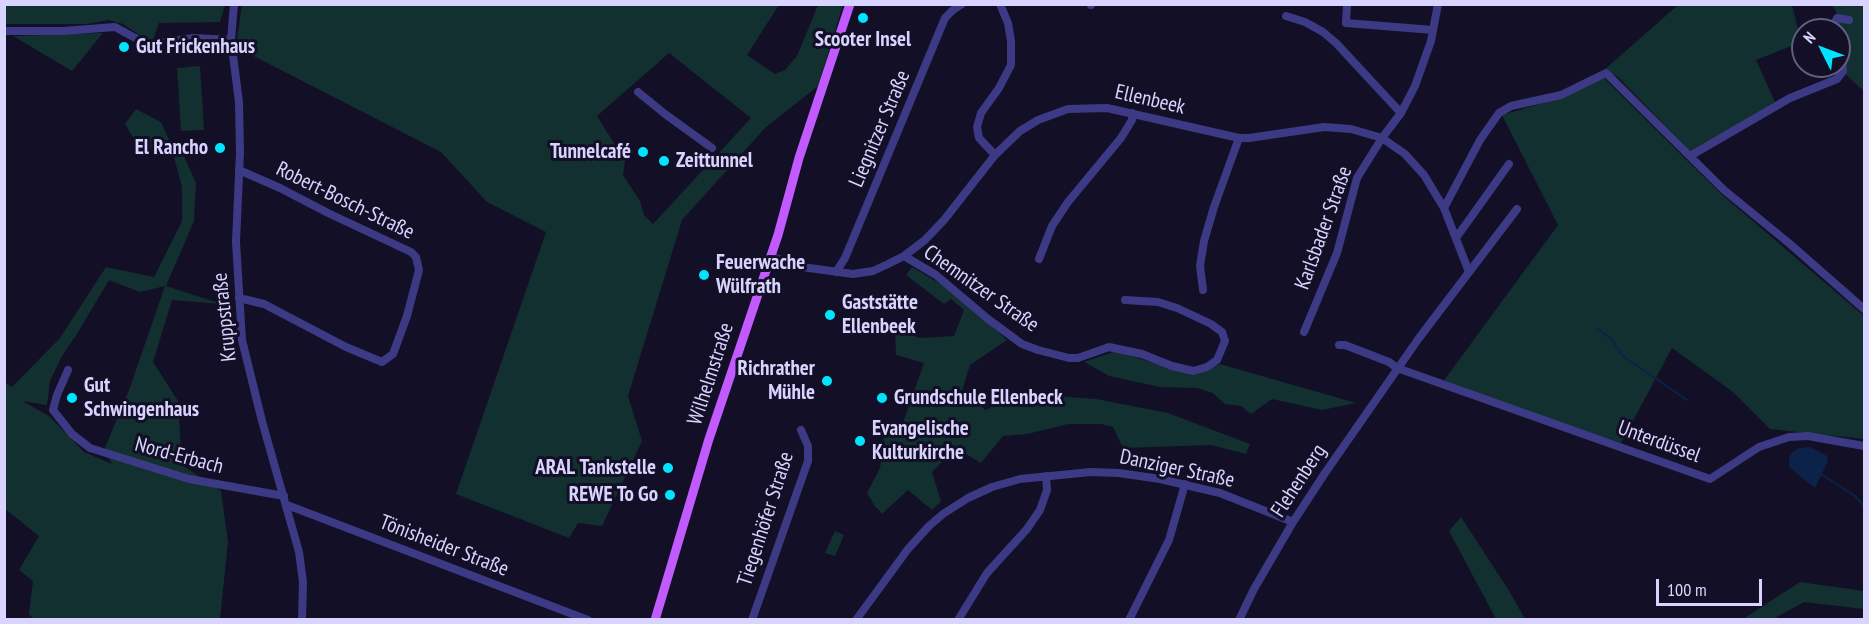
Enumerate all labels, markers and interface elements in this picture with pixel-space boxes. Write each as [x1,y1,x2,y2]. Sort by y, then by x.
marker: Scooter Insel [856,11,870,25]
north arrow [1791,18,1851,78]
place label: Scooter Insel [815,27,911,53]
text: N [1799,27,1819,47]
place label: Gut Frickenhaus [136,34,255,60]
marker: Gut Frickenhaus [117,40,131,54]
street label: Liegnitzer Straße [844,67,916,191]
street label: Ellenbeek [1113,80,1187,120]
place label: El Rancho [135,135,208,161]
place label: Tunnelcafé [550,139,631,165]
marker: El Rancho [213,141,227,155]
marker: Tunnelcafé [636,145,650,159]
place label: Zeittunnel [676,148,753,174]
marker: Zeittunnel [657,154,671,168]
street label: Robert-Bosch-Straße [272,157,418,245]
street label: Karlsbader Straße [1290,163,1358,293]
street label: Chemnitzer Straße [919,240,1043,338]
place label: Feuerwache Wülfrath [716,250,805,300]
marker: Feuerwache Wülfrath [697,268,711,282]
street label: Kruppstraße [208,271,242,363]
place label: Gaststätte Ellenbeek [842,290,918,340]
marker: Gaststätte Ellenbeek [823,308,837,322]
street label: Wilhelmstraße [683,320,739,428]
place label: Richrather Mühle [737,356,815,406]
place label: Gut Schwingenhaus [84,373,199,423]
marker: Richrather Mühle [820,374,834,388]
place label: Grundschule Ellenbeck [894,385,1063,411]
marker: Gut Schwingenhaus [65,391,79,405]
marker: Grundschule Ellenbeck [875,391,889,405]
street label: Unterdüssel [1614,415,1704,469]
place label: Evangelische Kulturkirche [872,416,969,466]
street label: Nord-Erbach [132,432,226,480]
marker: Evangelische Kulturkirche [853,434,867,448]
street label: Flehenberg [1266,440,1332,522]
street label: Danziger Straße [1117,445,1237,493]
street label: Tiegenhöfer Straße [732,449,800,589]
place label: ARAL Tankstelle [535,455,656,481]
marker: ARAL Tankstelle [661,461,675,475]
place label: REWE To Go [569,482,658,508]
marker: REWE To Go [663,488,677,502]
street label: Tönisheider Straße [376,510,512,582]
scale bar [1659,567,1766,605]
text: 100 m [1667,578,1707,601]

